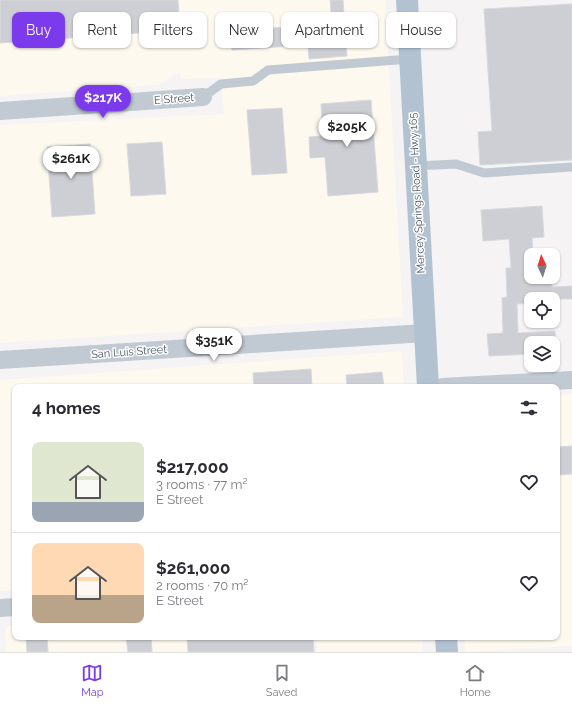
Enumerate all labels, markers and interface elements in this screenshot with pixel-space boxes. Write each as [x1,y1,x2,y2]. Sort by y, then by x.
chip: Buy [12,12,65,48]
chip: Rent [73,12,131,48]
chip: Filters [139,12,207,48]
chip: New [215,12,273,48]
chip: Apartment [281,12,378,48]
chip: House [386,12,456,48]
pin: $217K [75,85,131,119]
text: $217K [84,90,122,105]
street label: E Street [154,91,195,107]
street label: Mercey Springs Road - Hwy 165 [406,112,428,274]
pin: $205K [319,114,375,148]
text: $205K [327,119,367,134]
pin: $261K [43,146,99,180]
text: $261K [52,151,90,166]
north arrow [524,248,560,284]
map controls [524,248,560,372]
button: locate [524,292,560,328]
pin: $351K [186,328,242,362]
text: $351K [195,333,233,348]
button: layers [524,336,560,372]
street label: San Luis Street [91,343,168,361]
icon: filters [518,397,540,419]
text: 4 homes [32,398,101,418]
text: $217,000 [156,457,229,477]
icon: home [64,458,112,506]
icon: heart [518,471,540,493]
text: 3 rooms · 77 m² [156,477,248,492]
text: E Street [156,492,203,507]
text: $261,000 [156,558,230,578]
icon: home [64,559,112,607]
icon: heart [518,572,540,594]
text: 2 rooms · 70 m² [156,578,248,593]
text: E Street [156,593,203,608]
tab: Map [81,662,104,699]
tab: Saved [266,662,297,699]
tab: Home [460,662,491,699]

